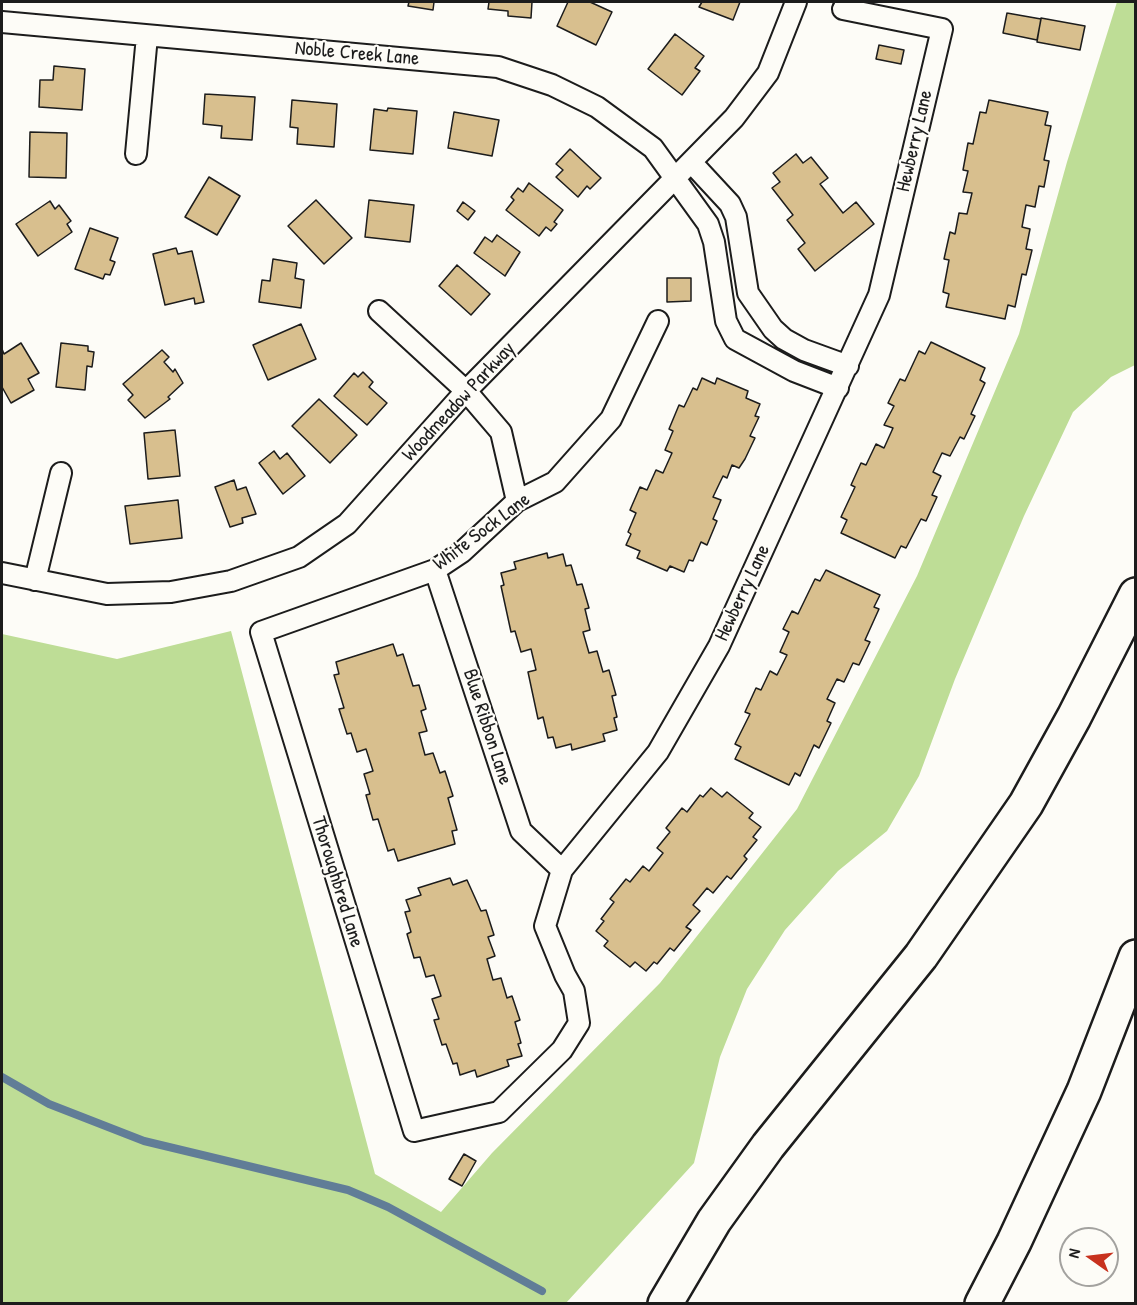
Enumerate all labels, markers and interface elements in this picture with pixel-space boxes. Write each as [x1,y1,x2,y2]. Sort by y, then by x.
street label: Noble Creek Lane [294,37,420,71]
street label: Hewberry Lane [892,88,938,194]
street label: Woodmeadow Parkway [398,337,520,467]
street label: White Sock Lane [429,488,535,576]
street label: Hewberry Lane [710,541,776,645]
street label: Blue Ribbon Lane [457,666,517,788]
street label: Thoroughbred Lane [306,814,368,950]
north arrow [1059,1227,1119,1287]
text: N [1062,1246,1085,1260]

